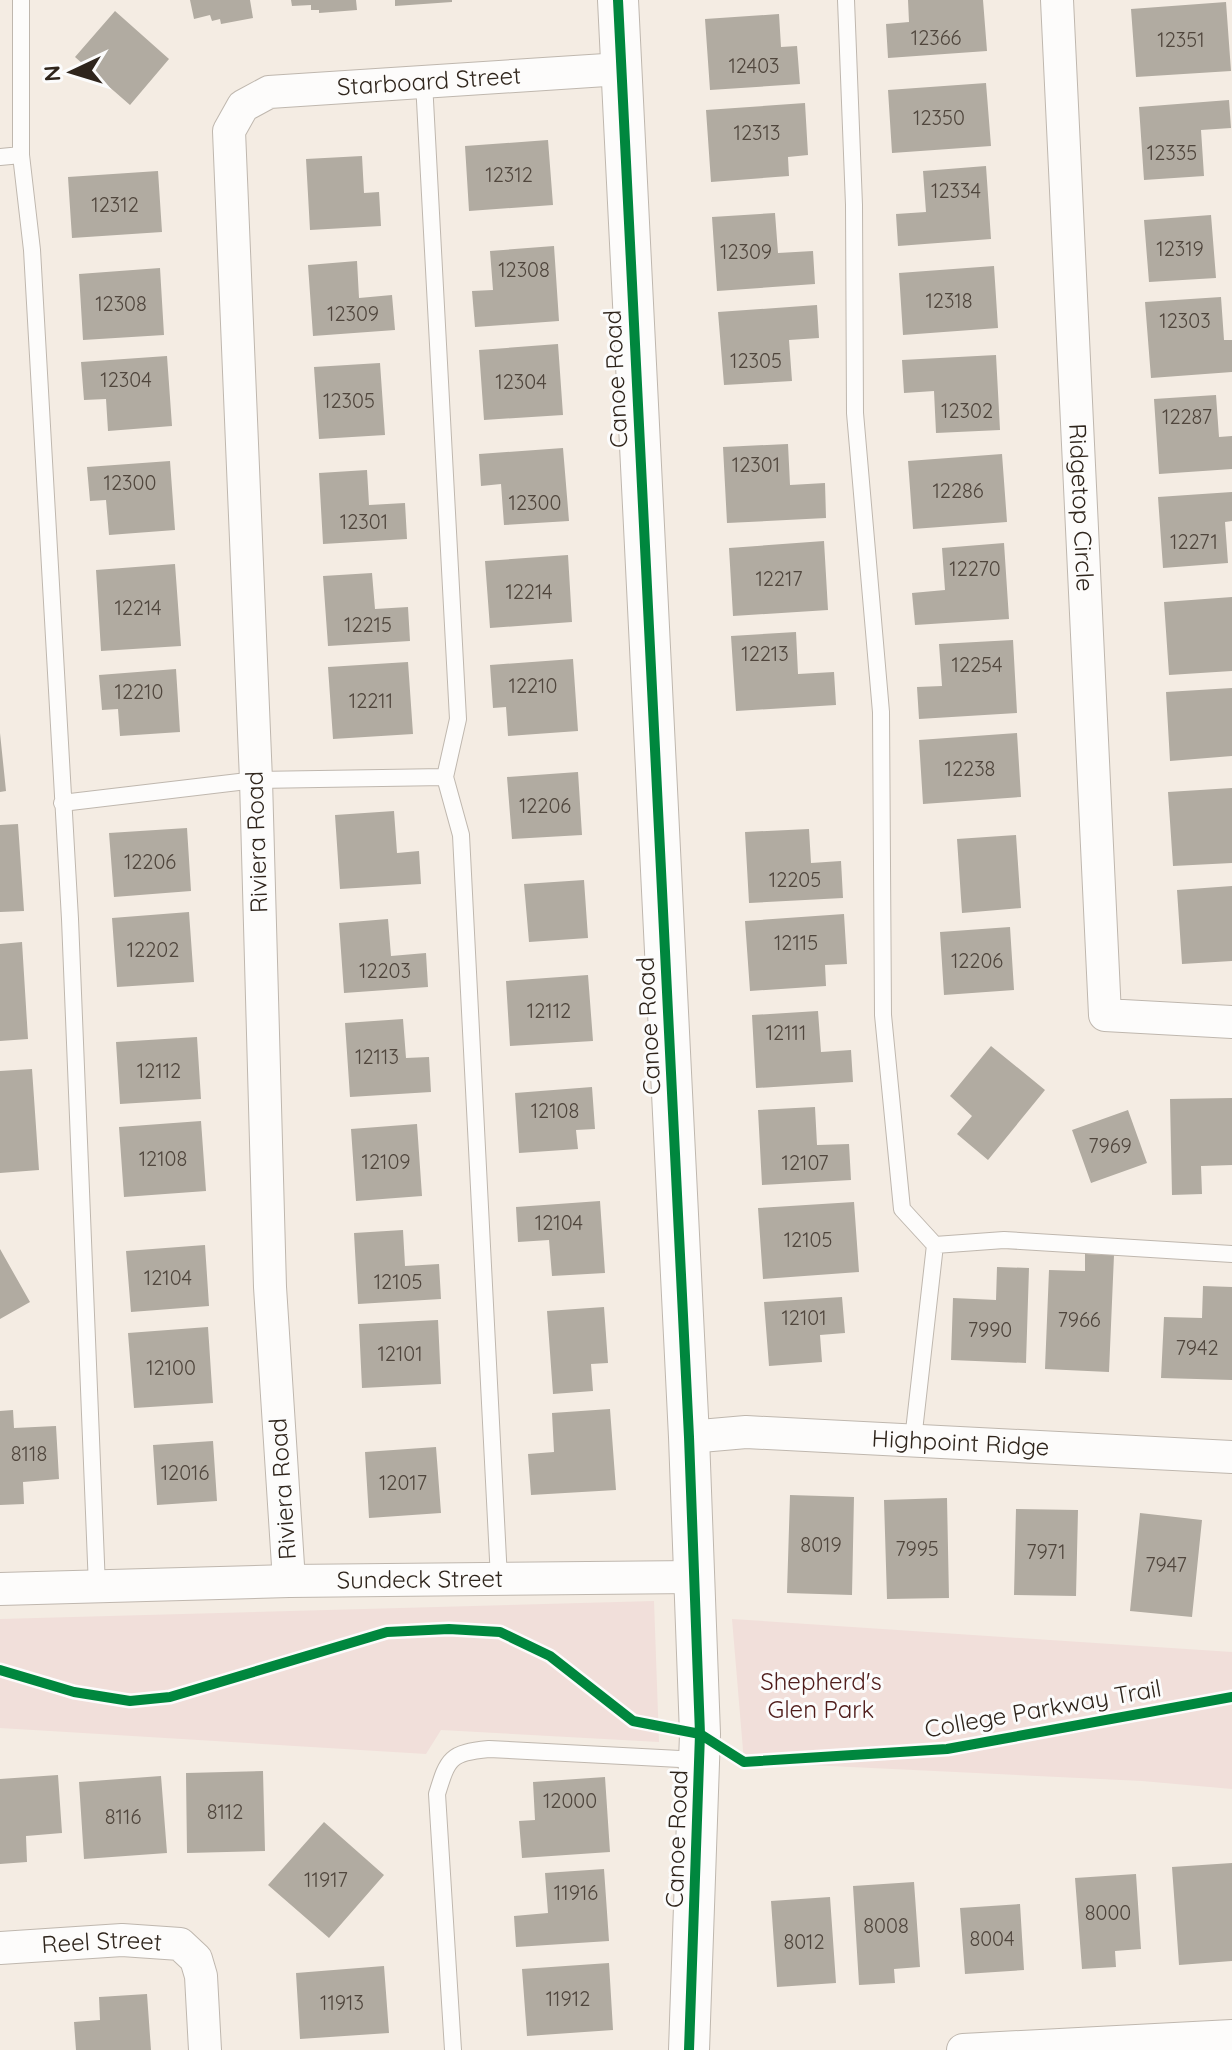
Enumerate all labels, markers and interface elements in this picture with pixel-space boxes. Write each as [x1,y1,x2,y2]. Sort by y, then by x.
house number: 12366 [911,25,961,50]
house number: 12351 [1157,27,1205,52]
north arrow [32,32,112,112]
house number: 12403 [728,53,780,78]
street label: Starboard Street [336,60,522,102]
text: N [38,64,67,82]
house number: 12350 [913,105,965,130]
house number: 12313 [734,120,780,145]
house number: 12335 [1147,140,1197,165]
house number: 12312 [485,162,533,187]
house number: 12334 [931,178,981,203]
house number: 12312 [91,192,139,217]
house number: 12319 [1156,236,1204,261]
house number: 12309 [720,239,772,264]
house number: 12308 [498,257,550,282]
house number: 12318 [925,288,973,313]
house number: 12308 [95,291,147,316]
house number: 12309 [327,301,379,326]
house number: 12303 [1159,308,1211,333]
street label: Canoe Road [596,309,634,449]
house number: 12305 [730,348,782,373]
house number: 12304 [100,367,152,392]
house number: 12304 [495,369,547,394]
house number: 12305 [323,388,375,413]
house number: 12302 [941,398,993,423]
house number: 12287 [1162,404,1212,429]
street label: Ridgetop Circle [1063,423,1101,592]
house number: 12301 [732,452,780,477]
house number: 12300 [104,470,156,495]
house number: 12286 [932,478,984,503]
house number: 12300 [509,490,561,515]
house number: 12301 [340,509,388,534]
house number: 12271 [1170,529,1218,554]
house number: 12270 [949,556,1001,581]
house number: 12217 [755,566,803,591]
house number: 12214 [505,579,553,604]
house number: 12214 [114,595,162,620]
house number: 12215 [344,612,392,637]
house number: 12213 [741,641,789,666]
house number: 12254 [952,652,1003,677]
house number: 12210 [509,673,557,698]
house number: 12210 [115,679,163,704]
house number: 12211 [349,688,393,713]
house number: 12238 [945,756,995,781]
street label: Riviera Road [239,770,273,914]
house number: 12206 [519,793,571,818]
house number: 12206 [124,849,176,874]
house number: 12205 [769,867,821,892]
house number: 12115 [774,930,818,955]
house number: 12202 [127,937,179,962]
house number: 12206 [951,948,1003,973]
street label: Canoe Road [629,956,667,1096]
house number: 12203 [359,958,411,983]
house number: 12112 [527,998,571,1023]
house number: 12111 [766,1020,806,1045]
house number: 12113 [355,1044,399,1069]
house number: 12112 [137,1058,181,1083]
house number: 12108 [531,1098,579,1123]
house number: 7969 [1088,1133,1132,1158]
house number: 12108 [139,1146,187,1171]
house number: 12109 [362,1149,410,1174]
house number: 12107 [782,1150,828,1175]
house number: 12104 [535,1210,583,1235]
house number: 12105 [784,1227,832,1252]
house number: 12104 [144,1265,192,1290]
house number: 12105 [374,1269,422,1294]
house number: 12101 [781,1305,827,1330]
house number: 7966 [1058,1307,1101,1332]
house number: 7990 [968,1317,1012,1342]
house number: 7942 [1175,1335,1219,1360]
house number: 12101 [377,1341,423,1366]
house number: 12100 [146,1355,196,1380]
street label: Riviera Road [262,1417,302,1561]
street label: Highpoint Ridge [871,1422,1050,1462]
house number: 8118 [11,1441,47,1466]
house number: 12016 [161,1460,210,1485]
house number: 12017 [379,1470,427,1495]
house number: 8019 [800,1532,842,1557]
house number: 7995 [895,1536,939,1561]
house number: 7971 [1026,1539,1066,1564]
house number: 7947 [1145,1552,1187,1577]
street label: Sundeck Street [336,1563,503,1595]
park label: Shepherd's Glen Park [760,1666,882,1724]
street label: College Parkway Trail [922,1672,1164,1744]
street label: Canoe Road [659,1769,693,1909]
house number: 12000 [543,1788,597,1813]
house number: 8112 [207,1799,243,1824]
house number: 8116 [105,1804,141,1829]
house number: 11917 [304,1867,348,1892]
house number: 11916 [554,1880,598,1905]
house number: 8000 [1085,1900,1131,1925]
house number: 8008 [863,1913,909,1938]
street label: Reel Street [40,1924,163,1959]
house number: 8004 [969,1926,1015,1951]
house number: 8012 [783,1929,825,1954]
house number: 11912 [546,1986,590,2011]
house number: 11913 [320,1990,364,2015]

